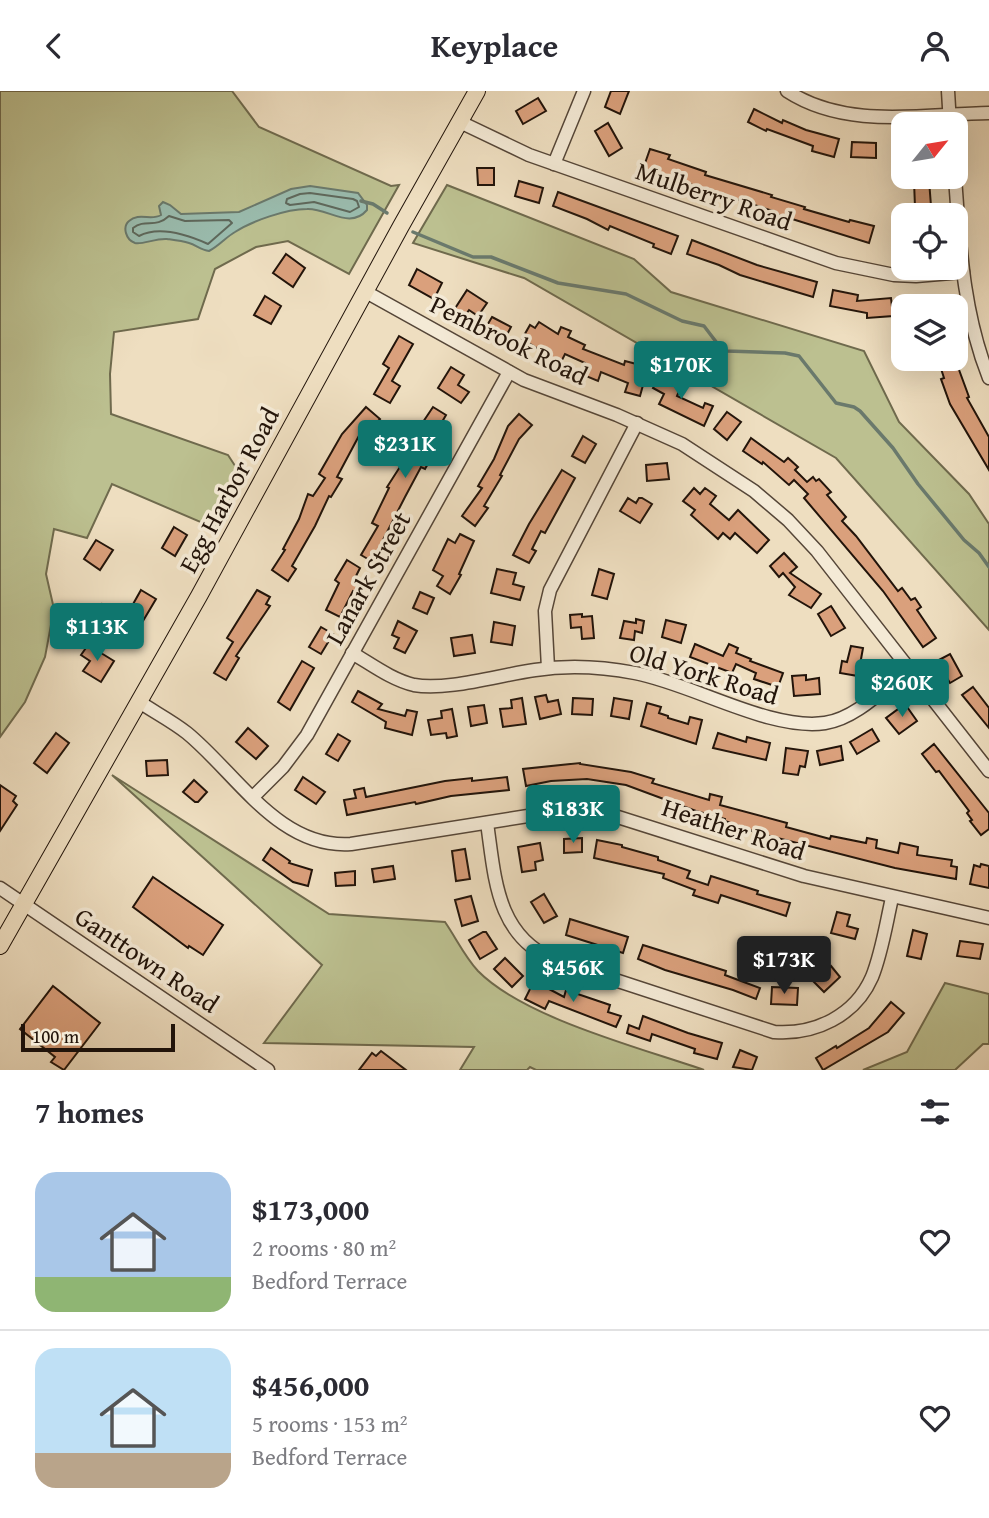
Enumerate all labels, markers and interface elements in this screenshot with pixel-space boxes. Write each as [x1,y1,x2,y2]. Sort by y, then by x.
text: Keyplace [431,22,558,69]
icon: back [35,27,73,65]
icon: person [916,27,954,65]
north arrow [891,112,968,189]
map controls [891,112,968,371]
street label: Mulberry Road [631,151,798,241]
button: locate [891,203,968,280]
street label: Pembrook Road [424,285,595,395]
button: layers [891,294,968,371]
pin: $170K [632,341,730,401]
text: $170K [650,347,712,380]
street label: Egg Harbor Road [168,400,289,580]
pin: $231K [356,421,454,480]
text: $231K [374,426,436,459]
street label: Lanark Street [315,504,420,652]
pin: $113K [48,603,146,663]
text: $113K [66,609,128,642]
street label: Old York Road [625,632,784,715]
pin: $260K [853,659,951,719]
text: $260K [871,665,933,698]
pin: $183K [524,785,622,845]
street label: Heather Road [657,787,811,870]
text: $183K [542,791,604,824]
street label: Ganttown Road [67,897,227,1022]
pin: $173K [735,937,833,996]
text: $173K [753,942,815,975]
pin: $456K [524,944,622,1004]
text: $456K [542,950,604,983]
scale bar [21,1021,175,1053]
text: 100 m [32,1022,79,1050]
text: 7 homes [35,1090,144,1134]
icon: filters [916,1093,954,1131]
text: $173,000 [252,1187,369,1231]
icon: home [91,1200,175,1284]
icon: heart [916,1223,954,1261]
text: 2 rooms · 80 m² [252,1231,396,1264]
text: Bedford Terrace [252,1264,407,1297]
text: $456,000 [252,1363,369,1407]
icon: home [91,1376,175,1460]
icon: heart [916,1399,954,1437]
text: 5 rooms · 153 m² [252,1407,407,1440]
text: Bedford Terrace [252,1440,407,1473]

